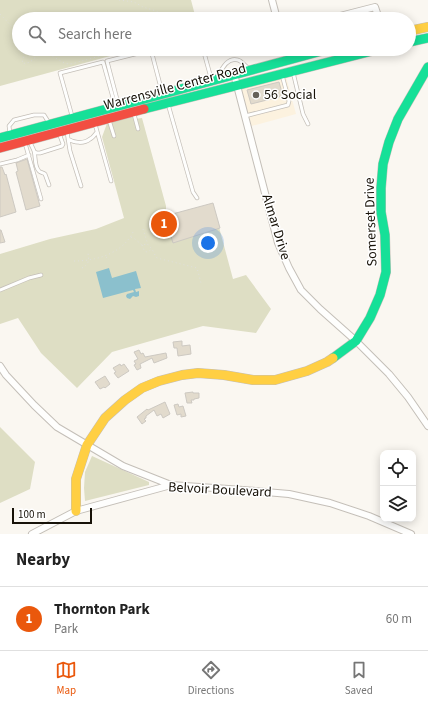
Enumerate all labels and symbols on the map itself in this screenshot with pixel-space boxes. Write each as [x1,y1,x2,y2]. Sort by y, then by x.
street label: Warrensville Center Road [102,58,248,116]
place label: 56 Social [264,85,317,105]
marker: 56 Social [251,90,261,100]
street label: Somerset Drive [359,177,383,267]
street label: Almar Drive [257,192,295,262]
pin: 1 [151,209,177,239]
your location [198,233,218,253]
street label: Belvoir Boulevard [168,477,272,503]
scale bar [12,506,92,525]

